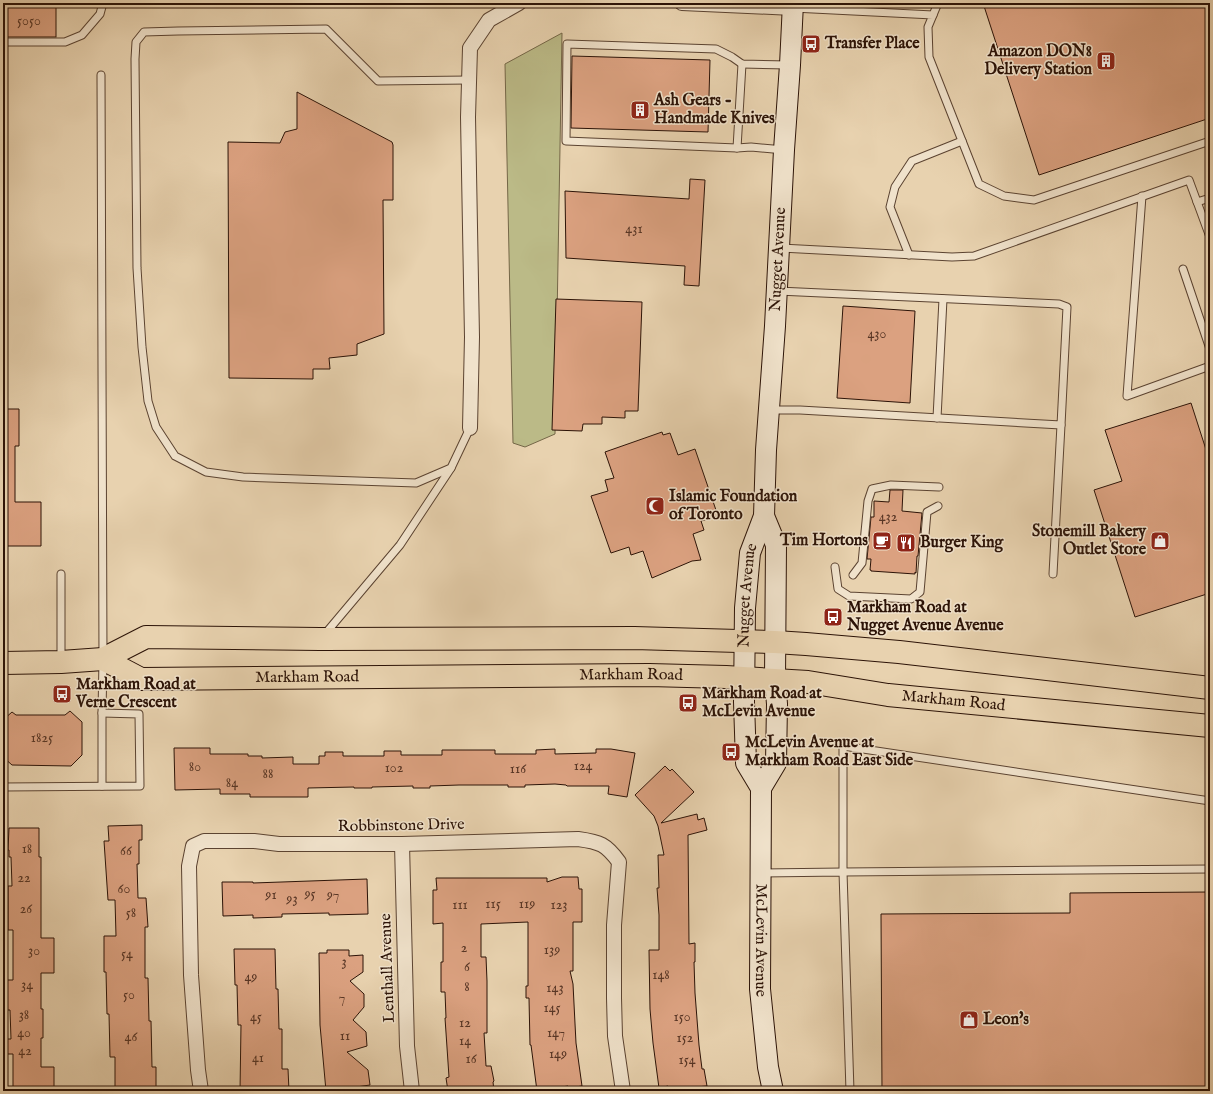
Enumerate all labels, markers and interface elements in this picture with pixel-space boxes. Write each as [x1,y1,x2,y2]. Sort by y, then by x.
house number: 5050 [17,12,41,30]
bus stop icon: Transfer Place [800,33,822,55]
place label: Transfer Place [824,34,920,54]
place label: Amazon DON8 Delivery Station [984,42,1092,80]
building icon: Amazon DON8 Delivery Station [1095,50,1117,72]
place label: Ash Gears - Handmade Knives [653,91,775,129]
building icon: Ash Gears - Handmade Knives [629,99,651,121]
street label: Nugget Avenue [766,207,791,312]
house number: 431 [625,220,643,238]
house number: 430 [868,325,887,343]
place label: Islamic Foundation of Toronto [669,487,798,525]
mosque icon: Islamic Foundation of Toronto [644,495,666,517]
house number: 432 [879,508,898,526]
place label: Stonemill Bakery Outlet Store [1032,522,1147,560]
cafe icon: Tim Hortons [871,530,893,552]
shop icon: Stonemill Bakery Outlet Store [1149,530,1171,552]
place label: Tim Hortons [779,531,868,551]
restaurant icon: Burger King [895,532,917,554]
place label: Burger King [920,533,1005,553]
street label: Nugget Avenue [735,540,763,647]
place label: Markham Road at Nugget Avenue Avenue [846,598,1004,636]
bus stop icon: Markham Road at Nugget Avenue Avenue [822,606,844,628]
street label: Markham Road [579,665,684,686]
street label: Markham Road [255,667,360,688]
place label: Markham Road at Verne Crescent [75,675,196,713]
bus stop icon: Markham Road at Verne Crescent [51,683,73,705]
place label: Markham Road at McLevin Avenue [702,684,822,722]
street label: Markham Road [901,686,1007,716]
bus stop icon: Markham Road at McLevin Avenue [677,692,699,714]
house number: 1825 [31,729,53,747]
place label: McLevin Avenue at Markham Road East Side [745,733,914,771]
bus stop icon: McLevin Avenue at Markham Road East Side [720,741,742,763]
house number: 124 [574,757,592,775]
house number: 80 [189,758,201,776]
house number: 102 [385,759,404,777]
house number: 116 [510,760,527,778]
house number: 88 [263,765,273,783]
house number: 84 [226,774,238,792]
street label: Robbinstone Drive [337,815,465,837]
house number: 18 [22,840,32,858]
house number: 66 [120,842,133,860]
house number: 22 [17,869,31,887]
house number: 60 [118,880,131,898]
street label: McLevin Avenue [750,884,771,998]
house number: 95 [303,885,316,903]
house number: 91 [264,886,277,904]
house number: 97 [326,886,339,904]
house number: 93 [285,890,298,908]
house number: 115 [485,895,501,913]
house number: 119 [519,895,535,913]
house number: 111 [452,896,468,914]
house number: 123 [550,896,568,914]
house number: 26 [20,900,33,918]
house number: 58 [126,904,136,922]
street label: Lenthall Avenue [376,913,400,1023]
house number: 2 [461,939,468,957]
house number: 139 [544,941,560,959]
house number: 30 [28,942,40,960]
house number: 54 [121,945,133,963]
house number: 3 [341,953,347,971]
house number: 6 [464,958,471,976]
house number: 148 [652,966,670,984]
house number: 49 [245,968,257,986]
house number: 34 [21,976,33,994]
house number: 8 [464,978,470,996]
house number: 143 [546,979,564,997]
house number: 50 [123,986,135,1004]
house number: 7 [339,989,345,1007]
house number: 145 [543,999,561,1017]
house number: 38 [19,1006,29,1024]
house number: 45 [250,1008,262,1026]
house number: 150 [673,1008,691,1026]
shop icon: Leon's [958,1009,980,1031]
place label: Leon's [983,1010,1029,1030]
house number: 12 [459,1014,471,1032]
house number: 40 [17,1024,31,1042]
house number: 147 [547,1024,565,1042]
house number: 11 [340,1027,350,1045]
house number: 46 [125,1028,138,1046]
house number: 152 [677,1029,694,1047]
house number: 14 [459,1032,471,1050]
house number: 42 [18,1042,32,1060]
house number: 149 [549,1045,567,1063]
house number: 41 [252,1049,264,1067]
house number: 16 [465,1050,478,1068]
house number: 154 [678,1051,696,1069]

